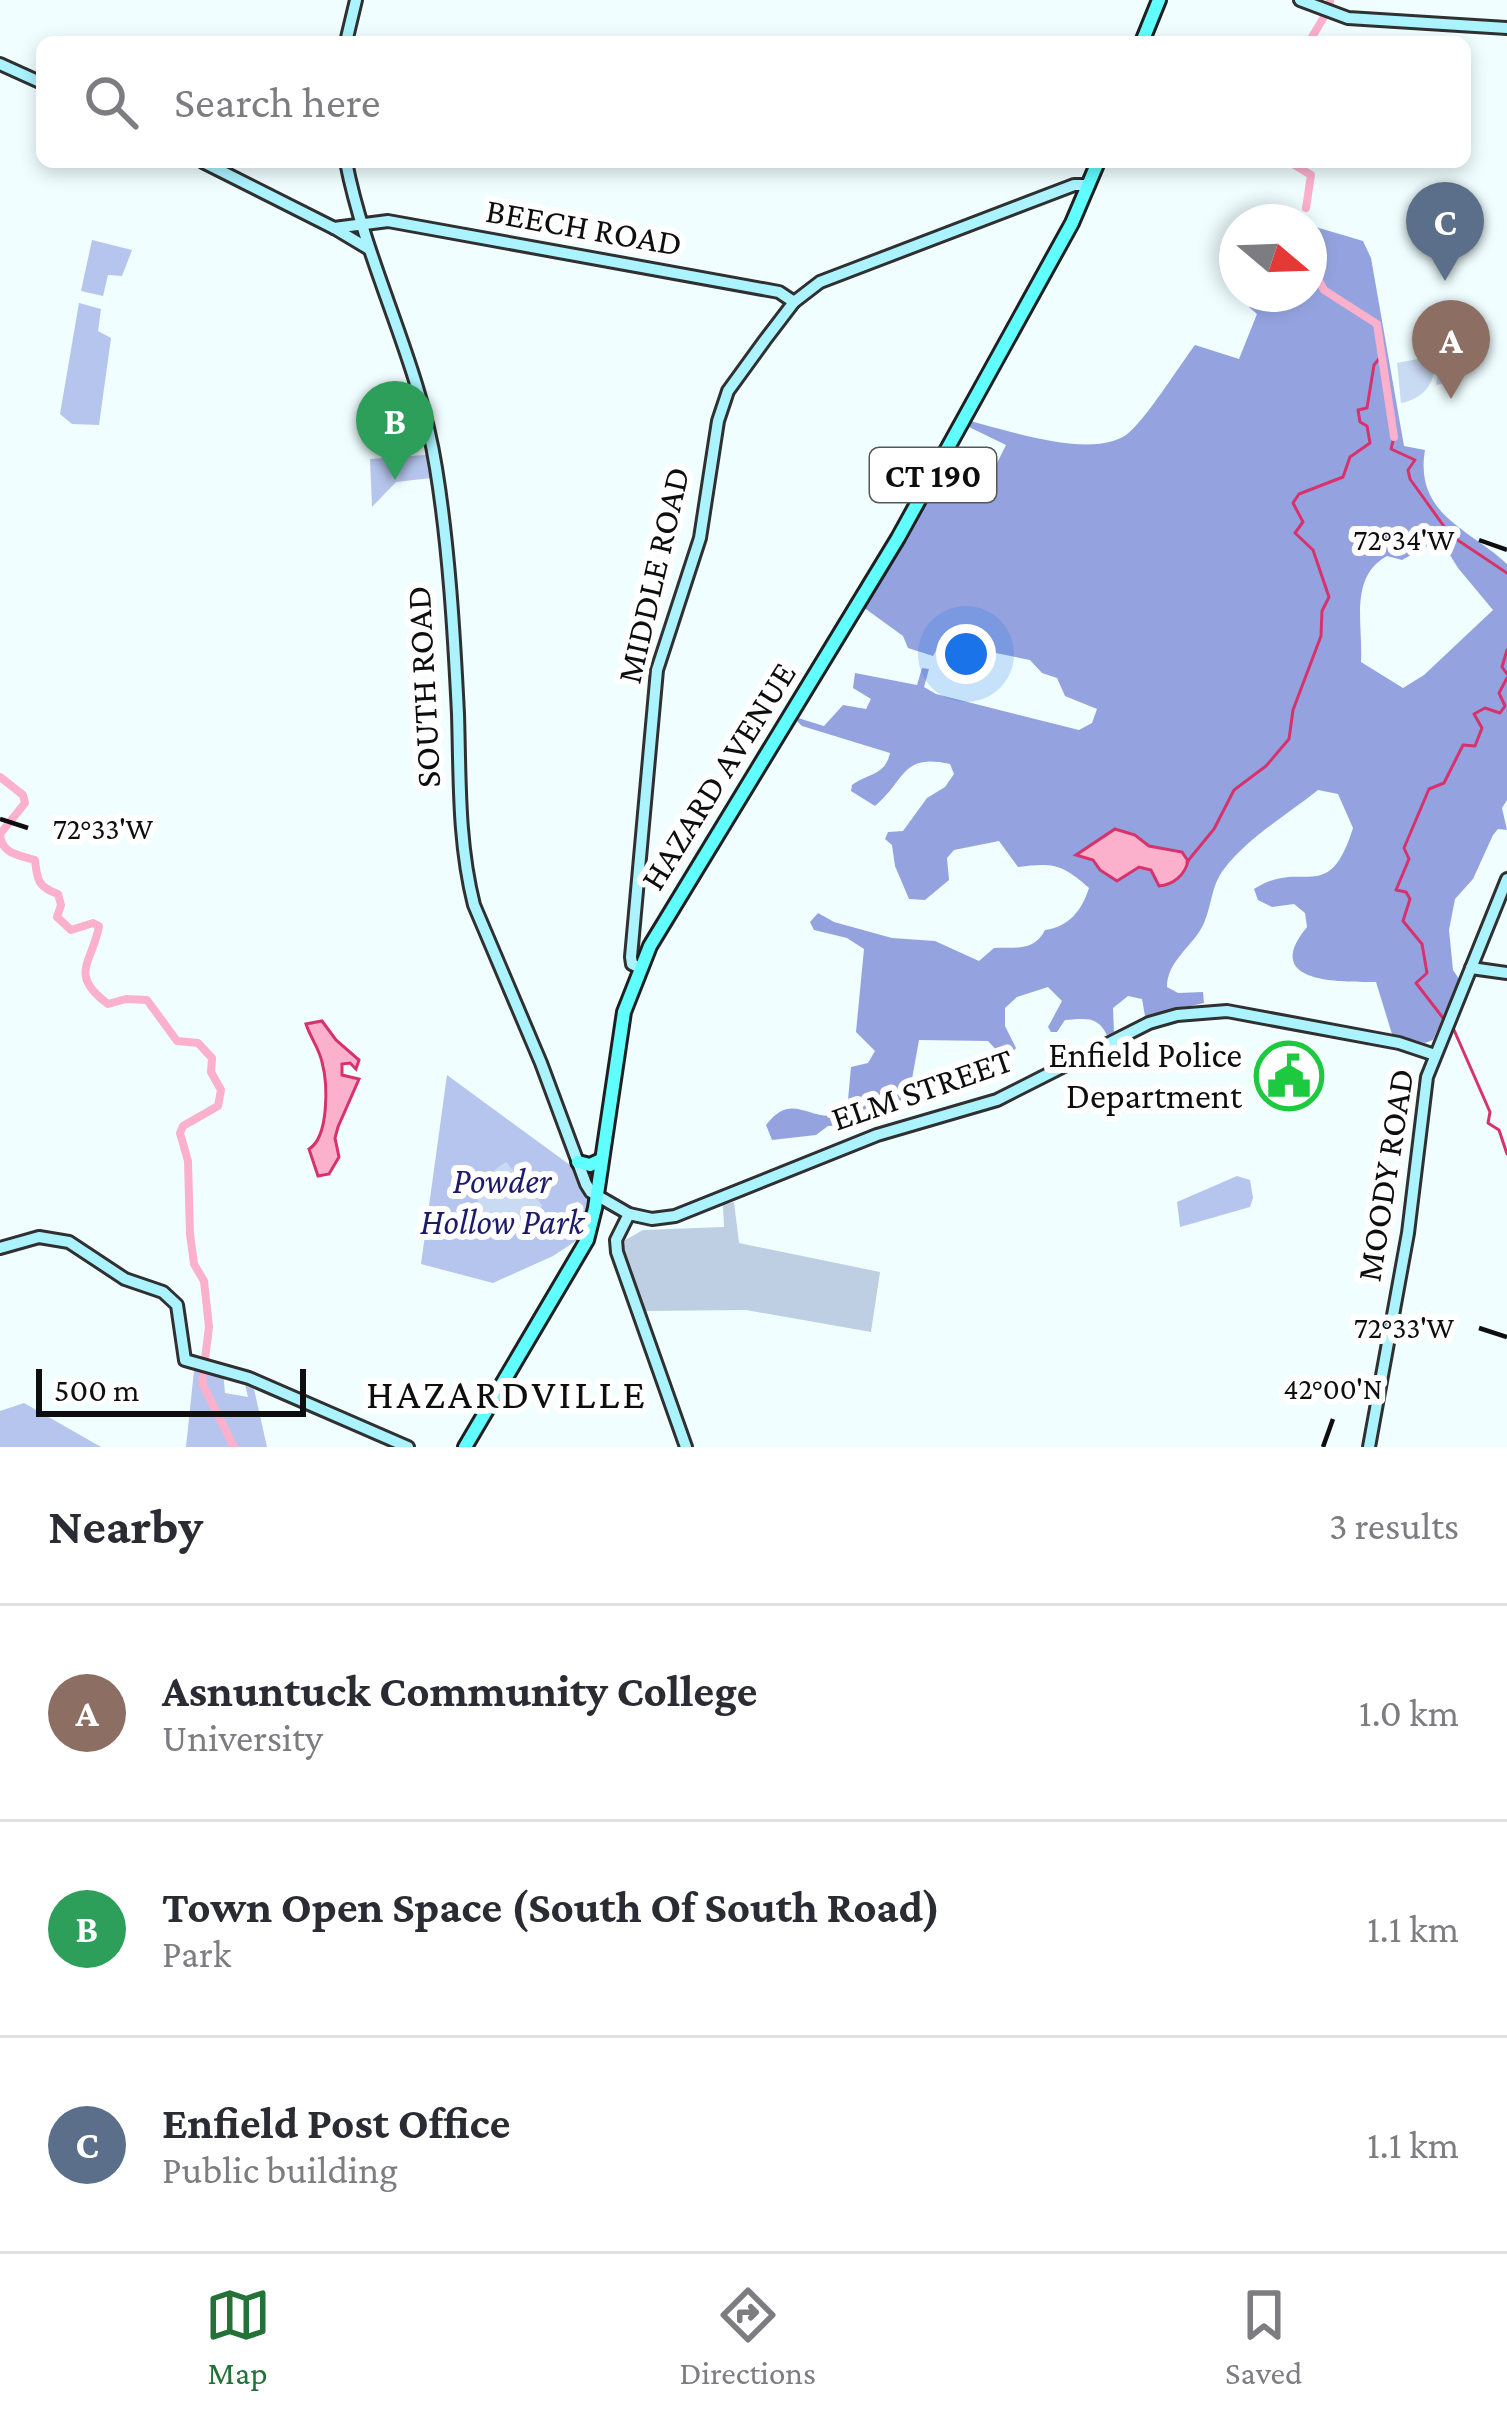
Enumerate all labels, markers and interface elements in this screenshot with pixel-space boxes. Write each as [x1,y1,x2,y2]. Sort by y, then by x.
search box [36,36,1471,168]
icon: search [78,69,144,135]
text: Search here [174,77,381,127]
pin: C [1406,182,1484,281]
street label: BEECH ROAD [483,190,685,264]
north arrow [1219,204,1327,312]
pin: A [1412,300,1490,399]
pin: B [356,381,434,480]
road number: CT 190 [870,448,996,502]
street label: MIDDLE ROAD [609,463,697,687]
text: 72°34'W [1354,523,1455,556]
street label: SOUTH ROAD [398,585,448,789]
your location [936,624,996,684]
street label: HAZARD AVENUE [632,655,804,897]
text: 72°33'W [53,812,153,845]
place label: Enfield Police Department [1048,1035,1243,1116]
street label: ELM STREET [826,1039,1018,1139]
public building icon: Enfield Police Department [1254,1041,1324,1111]
street label: MOODY ROAD [1348,1066,1422,1284]
park label: Powder Hollow Park [420,1161,585,1242]
text: 72°33'W [1354,1311,1454,1344]
scale bar [36,1363,306,1416]
district label: HAZARDVILLE [366,1370,648,1417]
text: 500 m [54,1371,140,1408]
text: 42°00'N [1283,1372,1383,1405]
text: Nearby [48,1497,203,1554]
text: 3 results [1329,1504,1459,1547]
text: Asnuntuck Community College [162,1666,758,1716]
text: A [75,1691,99,1734]
text: 1.0 km [1359,1691,1459,1734]
text: University [162,1716,323,1759]
text: Town Open Space (South Of South Road) [162,1882,940,1932]
text: B [76,1907,98,1950]
text: 1.1 km [1367,1907,1459,1950]
text: Park [162,1932,231,1975]
text: Enfield Post Office [162,2098,510,2148]
text: C [75,2123,99,2166]
text: 1.1 km [1367,2123,1459,2166]
text: Public building [162,2148,398,2191]
tab: Map [205,2282,271,2391]
tab: Directions [680,2282,816,2391]
tab: Saved [1225,2282,1302,2391]

